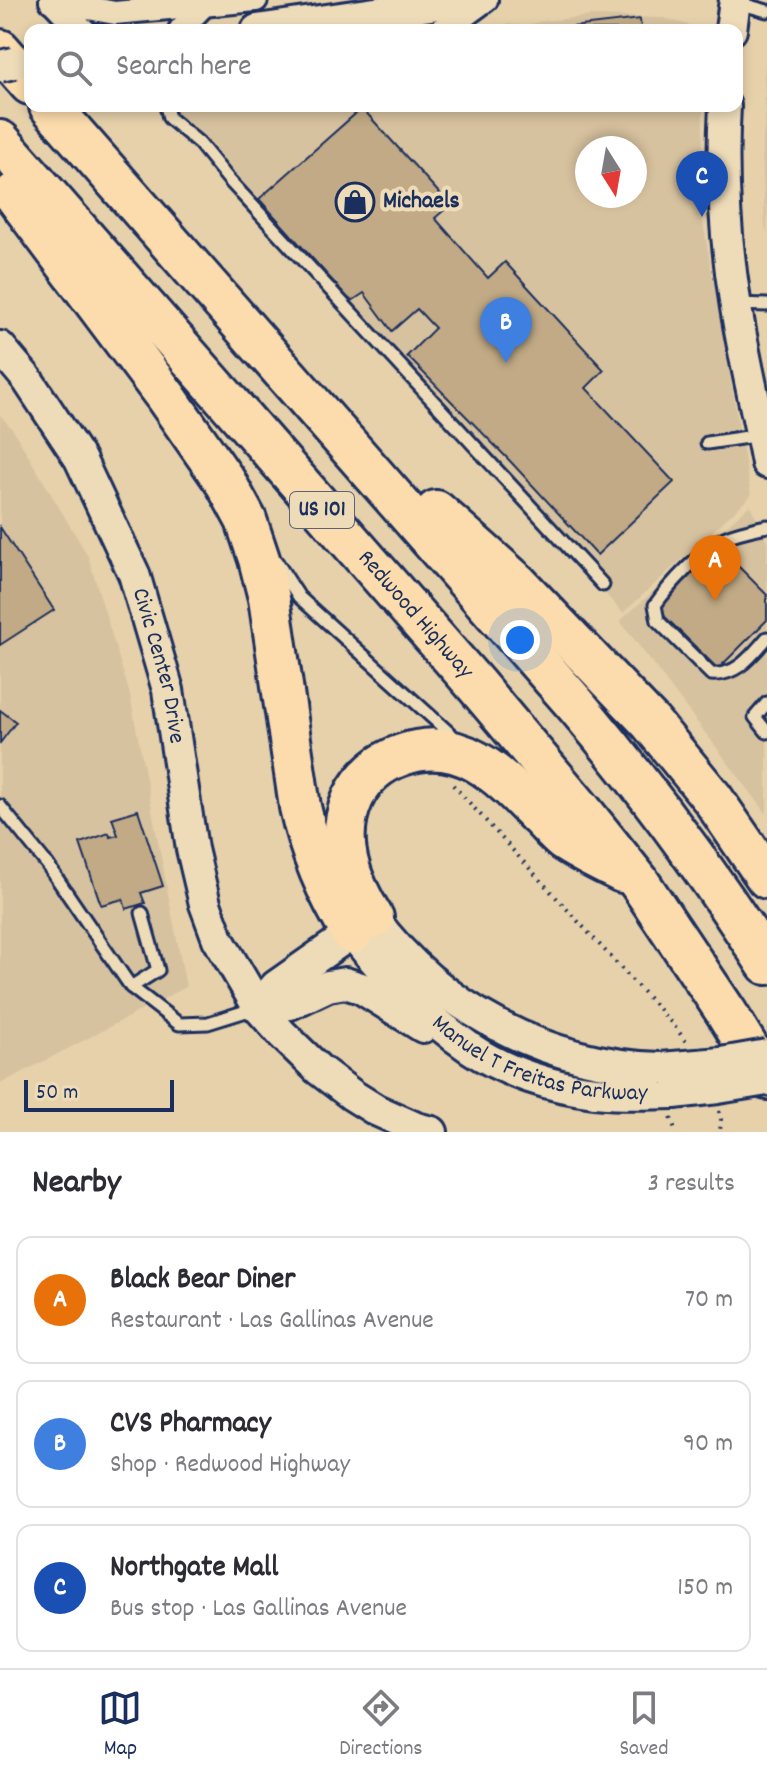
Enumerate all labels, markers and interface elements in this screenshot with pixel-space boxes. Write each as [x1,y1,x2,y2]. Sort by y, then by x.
search box [24,24,743,112]
icon: search [52,46,96,90]
text: Search here [116,47,252,90]
north arrow [575,136,647,208]
pin: C [676,151,728,217]
shop icon: Michaels [334,181,376,223]
place label: Michaels [383,185,460,219]
pin: B [480,297,532,363]
road number: US 101 [290,492,354,528]
pin: A [689,535,741,601]
street label: Redwood Highway [349,543,482,688]
street label: Civic Center Drive [122,584,193,746]
your location [500,620,540,660]
street label: Manuel T Freitas Parkway [423,1007,649,1111]
scale bar [24,1076,174,1112]
text: 50 m [36,1078,78,1109]
text: Nearby [32,1160,121,1209]
text: 3 results [648,1166,735,1203]
text: Black Bear Diner [110,1260,295,1303]
text: A [53,1282,67,1319]
text: 70 m [685,1282,733,1319]
text: Restaurant · Las Gallinas Avenue [110,1303,434,1340]
text: CVS Pharmacy [110,1404,271,1447]
text: B [54,1426,66,1463]
text: 90 m [683,1426,733,1463]
text: Shop · Redwood Highway [110,1447,350,1484]
text: Northgate Mall [110,1548,278,1591]
text: C [54,1570,66,1607]
text: 150 m [677,1570,733,1607]
text: Bus stop · Las Gallinas Avenue [110,1591,407,1628]
tab: Map [98,1686,142,1765]
tab: Directions [339,1686,423,1765]
tab: Saved [619,1686,669,1765]

